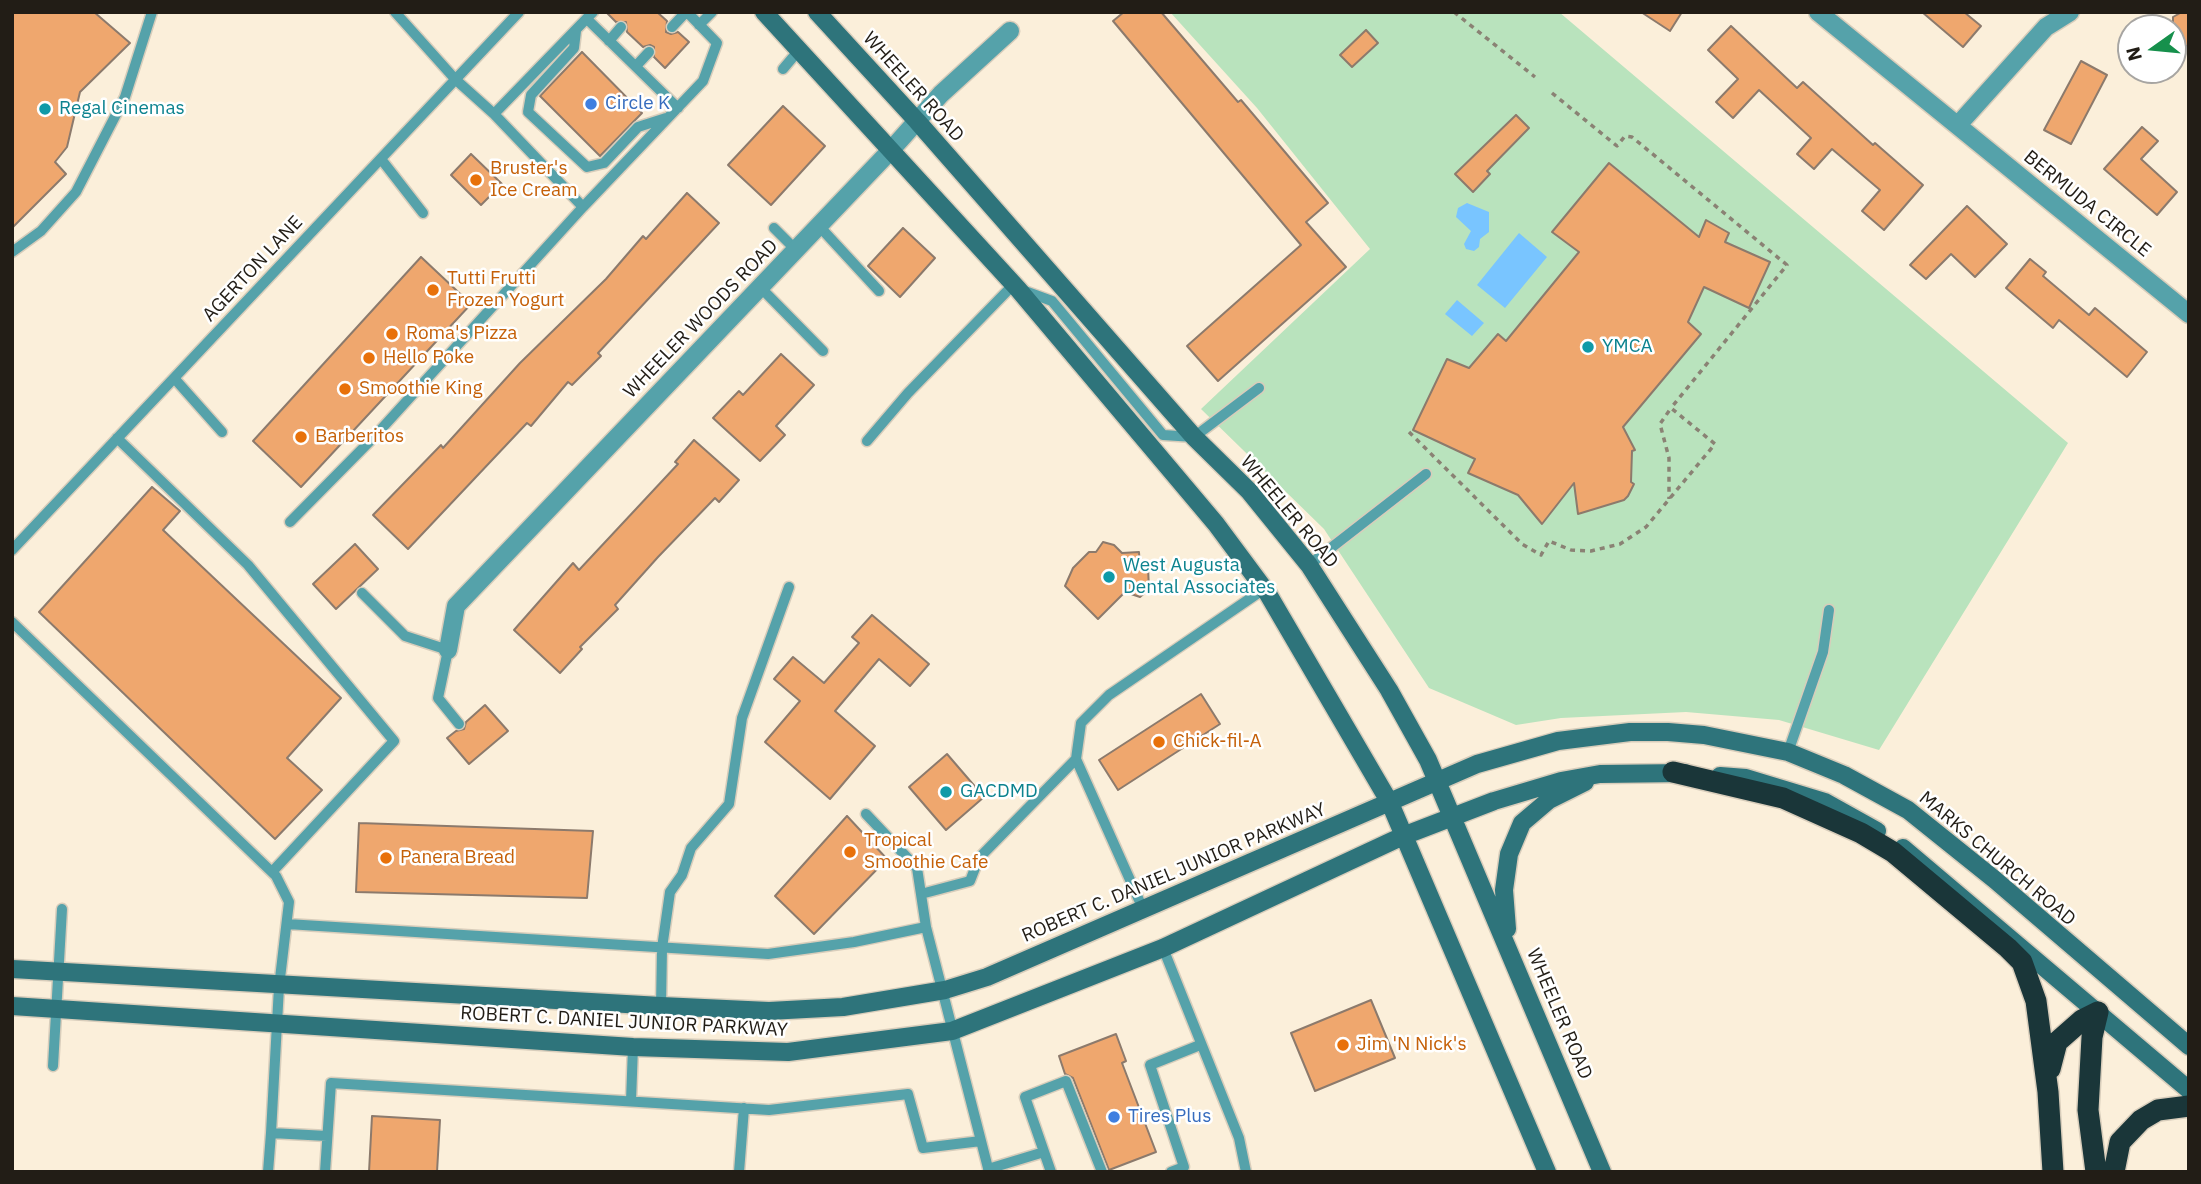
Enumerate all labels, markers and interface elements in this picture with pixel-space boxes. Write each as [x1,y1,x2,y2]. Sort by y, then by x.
north arrow [2117,14,2187,84]
street label: WHEELER ROAD [858,27,968,147]
text: N [2120,44,2147,64]
place label: Circle K [605,93,670,115]
marker: Circle K [583,96,599,112]
place label: Regal Cinemas [59,98,185,120]
marker: Regal Cinemas [37,101,53,117]
street label: BERMUDA CIRCLE [2019,146,2155,262]
place label: Bruster's Ice Cream [490,158,578,202]
marker: Bruster's Ice Cream [468,172,484,188]
street label: AGERTON LANE [198,211,308,327]
street label: WHEELER WOODS ROAD [619,235,783,403]
place label: Tutti Frutti Frozen Yogurt [447,268,564,312]
marker: Tutti Frutti Frozen Yogurt [425,282,441,298]
place label: Roma's Pizza [406,323,517,345]
marker: Roma's Pizza [384,326,400,342]
place label: YMCA [1602,336,1653,358]
marker: YMCA [1580,339,1596,355]
place label: Hello Poke [383,347,474,369]
marker: Hello Poke [361,350,377,366]
place label: Smoothie King [359,378,483,400]
marker: Smoothie King [337,381,353,397]
place label: Barberitos [315,426,404,448]
marker: Barberitos [293,429,309,445]
street label: WHEELER ROAD [1235,451,1343,573]
place label: West Augusta Dental Associates [1123,555,1275,599]
marker: West Augusta Dental Associates [1101,569,1117,585]
place label: Chick-fil-A [1173,731,1262,753]
marker: Chick-fil-A [1151,734,1167,750]
place label: GACDMD [960,781,1038,803]
marker: GACDMD [938,784,954,800]
street label: MARKS CHURCH ROAD [1914,787,2080,931]
street label: ROBERT C. DANIEL JUNIOR PARKWAY [1019,798,1329,948]
place label: Tropical Smoothie Cafe [864,830,988,874]
marker: Tropical Smoothie Cafe [842,844,858,860]
place label: Panera Bread [400,847,515,869]
marker: Panera Bread [378,850,394,866]
street label: WHEELER ROAD [1521,945,1597,1083]
street label: ROBERT C. DANIEL JUNIOR PARKWAY [460,1002,788,1042]
place label: Jim 'N Nick's [1357,1034,1467,1056]
marker: Jim 'N Nick's [1335,1037,1351,1053]
place label: Tires Plus [1128,1106,1211,1128]
marker: Tires Plus [1106,1109,1122,1125]

